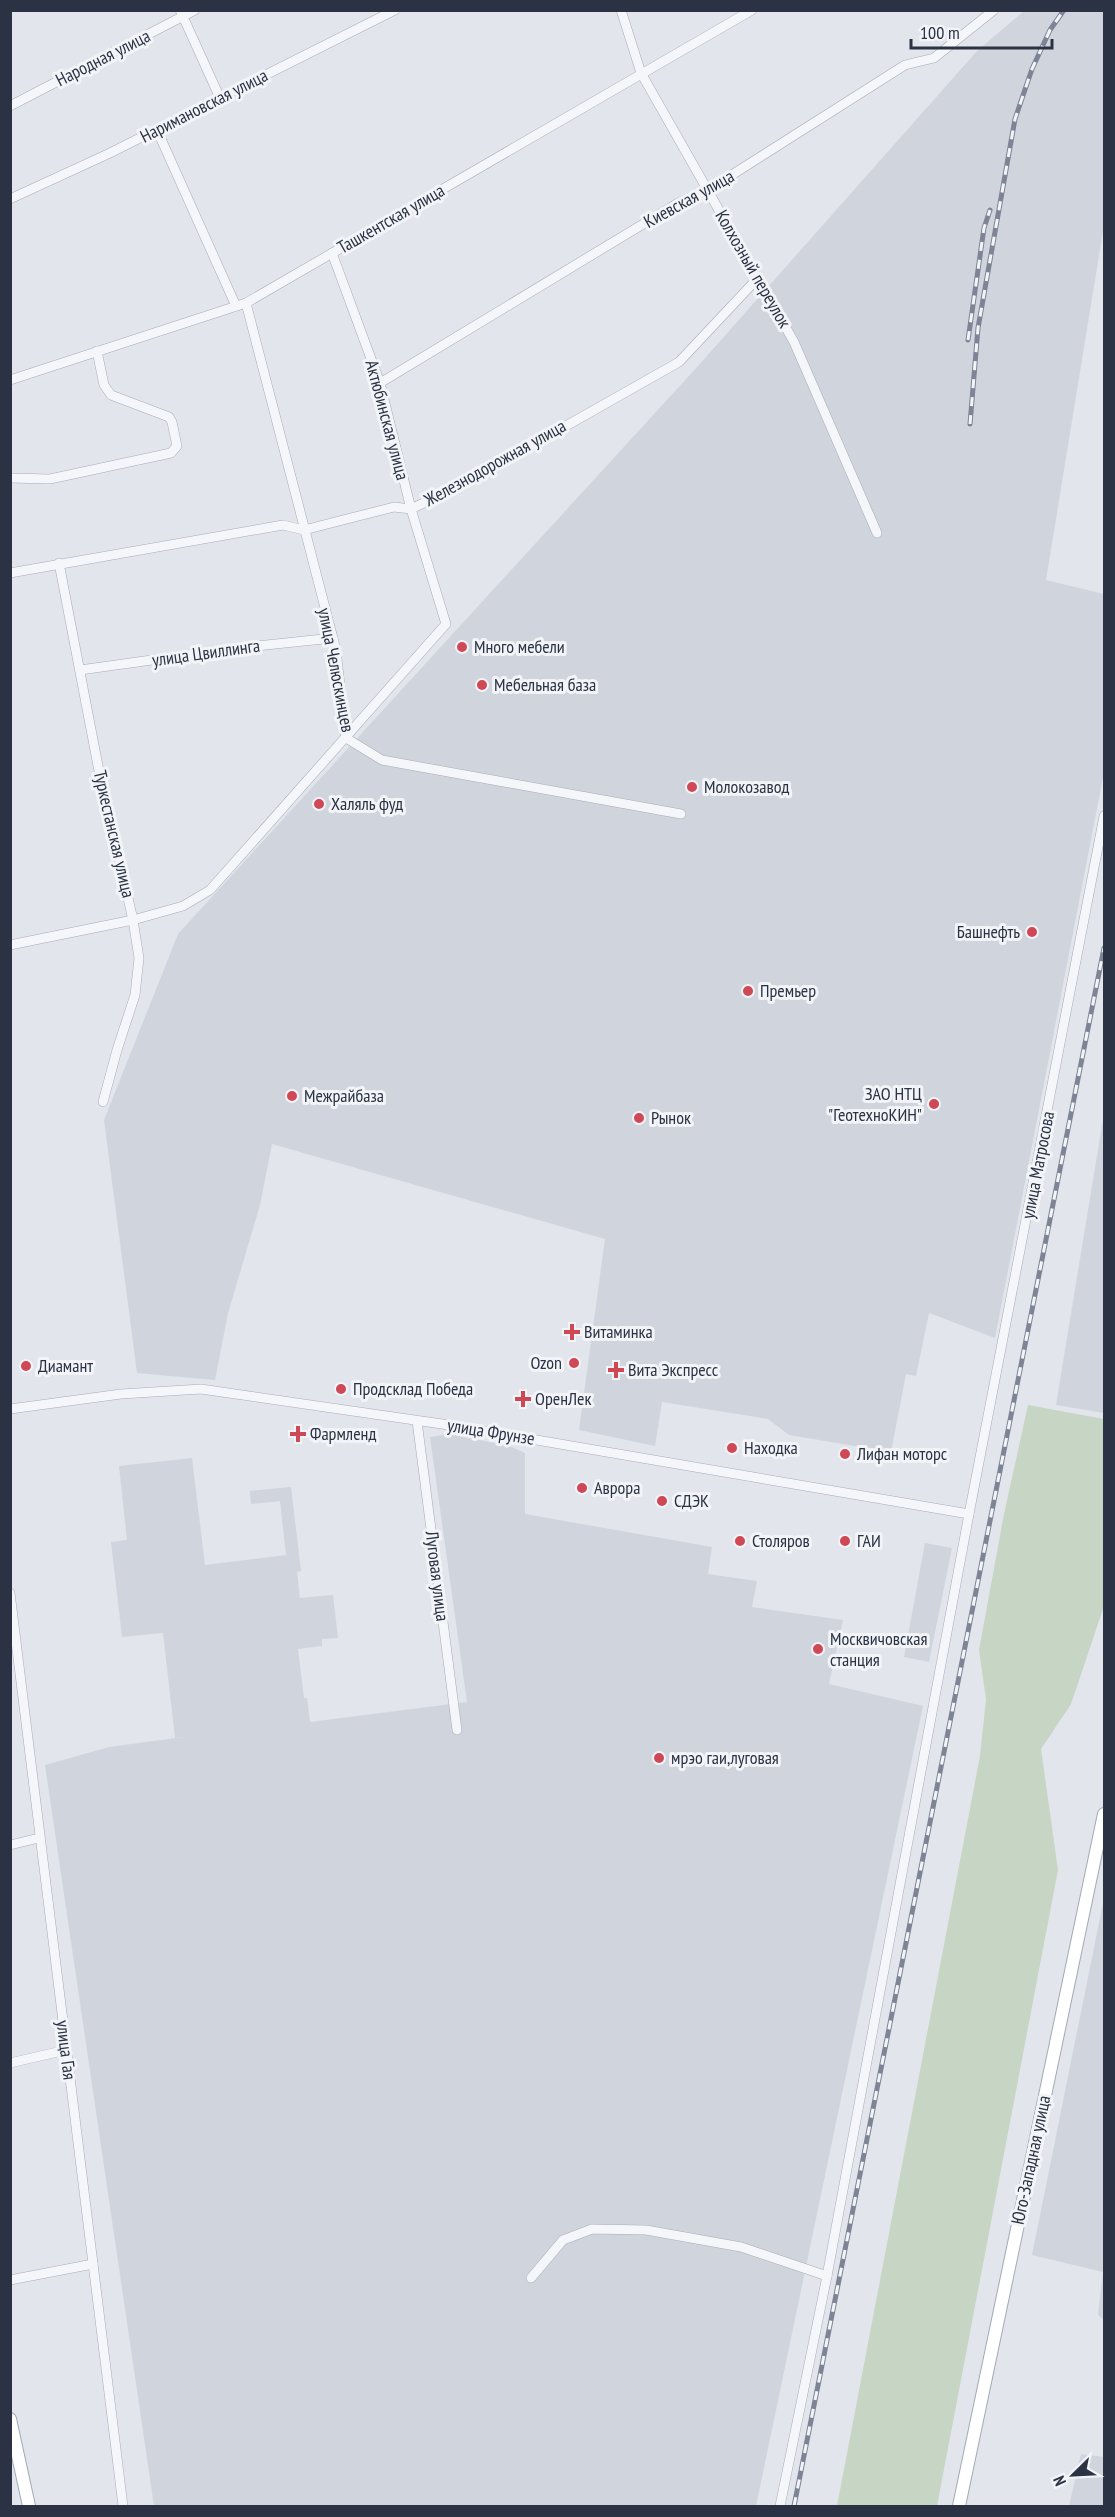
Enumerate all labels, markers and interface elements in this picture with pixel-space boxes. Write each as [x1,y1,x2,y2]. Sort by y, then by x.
scale bar [911,12,1052,50]
text: 100 m [920,21,960,44]
street label: Народная улица [52,24,154,91]
street label: Наримановская улица [136,63,271,148]
street label: Киевская улица [640,164,738,233]
street label: Ташкентская улица [333,179,449,259]
street label: Колхозный переулок [710,206,796,332]
street label: Актюбинская улица [360,357,415,482]
street label: Железнодорожная улица [419,414,570,512]
street label: улица Челюскинцев [313,606,360,734]
street label: улица Цвиллинга [151,634,261,671]
place label: Много мебели [474,635,565,658]
marker: Много мебели [455,640,469,654]
place label: Мебельная база [494,673,596,696]
marker: Мебельная база [475,678,489,692]
street label: Туркестанская улица [89,768,140,900]
place label: Молокозавод [704,775,789,798]
marker: Молокозавод [685,780,699,794]
place label: Халяль фуд [331,792,403,815]
marker: Халяль фуд [312,797,326,811]
place label: Башнефть [957,920,1020,943]
marker: Башнефть [1025,925,1039,939]
place label: Премьер [760,979,816,1002]
marker: Премьер [741,984,755,998]
place label: ЗАО НТЦ "ГеотехноКИН" [828,1082,922,1126]
place label: Межрайбаза [304,1084,384,1107]
marker: Межрайбаза [285,1089,299,1103]
marker: ЗАО НТЦ "ГеотехноКИН" [927,1097,941,1111]
place label: Рынок [651,1106,691,1129]
street label: улица Матросова [1016,1109,1059,1221]
marker: Рынок [632,1111,646,1125]
place label: Витаминка [584,1320,653,1343]
marker: Витаминка [565,1325,579,1339]
place label: Ozon [530,1351,562,1374]
place label: Диамант [38,1354,93,1377]
marker: Ozon [567,1356,581,1370]
place label: Вита Экспресс [628,1358,719,1381]
marker: Диамант [19,1359,33,1373]
marker: Вита Экспресс [609,1363,623,1377]
place label: Продсклад Победа [353,1377,473,1400]
marker: Продсклад Победа [334,1382,348,1396]
place label: ОренЛек [535,1387,591,1410]
marker: ОренЛек [516,1392,530,1406]
street label: улица Фрунзе [446,1413,536,1450]
place label: Фармленд [310,1422,376,1445]
marker: Фармленд [291,1427,305,1441]
place label: Находка [744,1436,798,1459]
marker: Находка [725,1441,739,1455]
place label: Лифан моторс [856,1442,948,1465]
marker: Лифан моторс [838,1447,852,1461]
place label: Аврора [594,1476,640,1499]
marker: Аврора [575,1481,589,1495]
place label: СДЭК [674,1489,709,1512]
marker: СДЭК [655,1494,669,1508]
street label: Луговая улица [420,1529,454,1622]
place label: Столяров [752,1529,810,1552]
place label: ГАИ [857,1529,881,1552]
marker: Столяров [733,1534,747,1548]
marker: ГАИ [838,1534,852,1548]
place label: Москвичовская станция [830,1627,928,1671]
marker: Москвичовская станция [811,1642,825,1656]
place label: мрэо гаи,луговая [671,1746,779,1769]
marker: мрэо гаи,луговая [652,1751,666,1765]
street label: улица Гая [51,2019,82,2081]
street label: Юго-Западная улица [1006,2093,1055,2227]
north arrow [1043,2445,1103,2505]
text: N [1048,2473,1070,2489]

